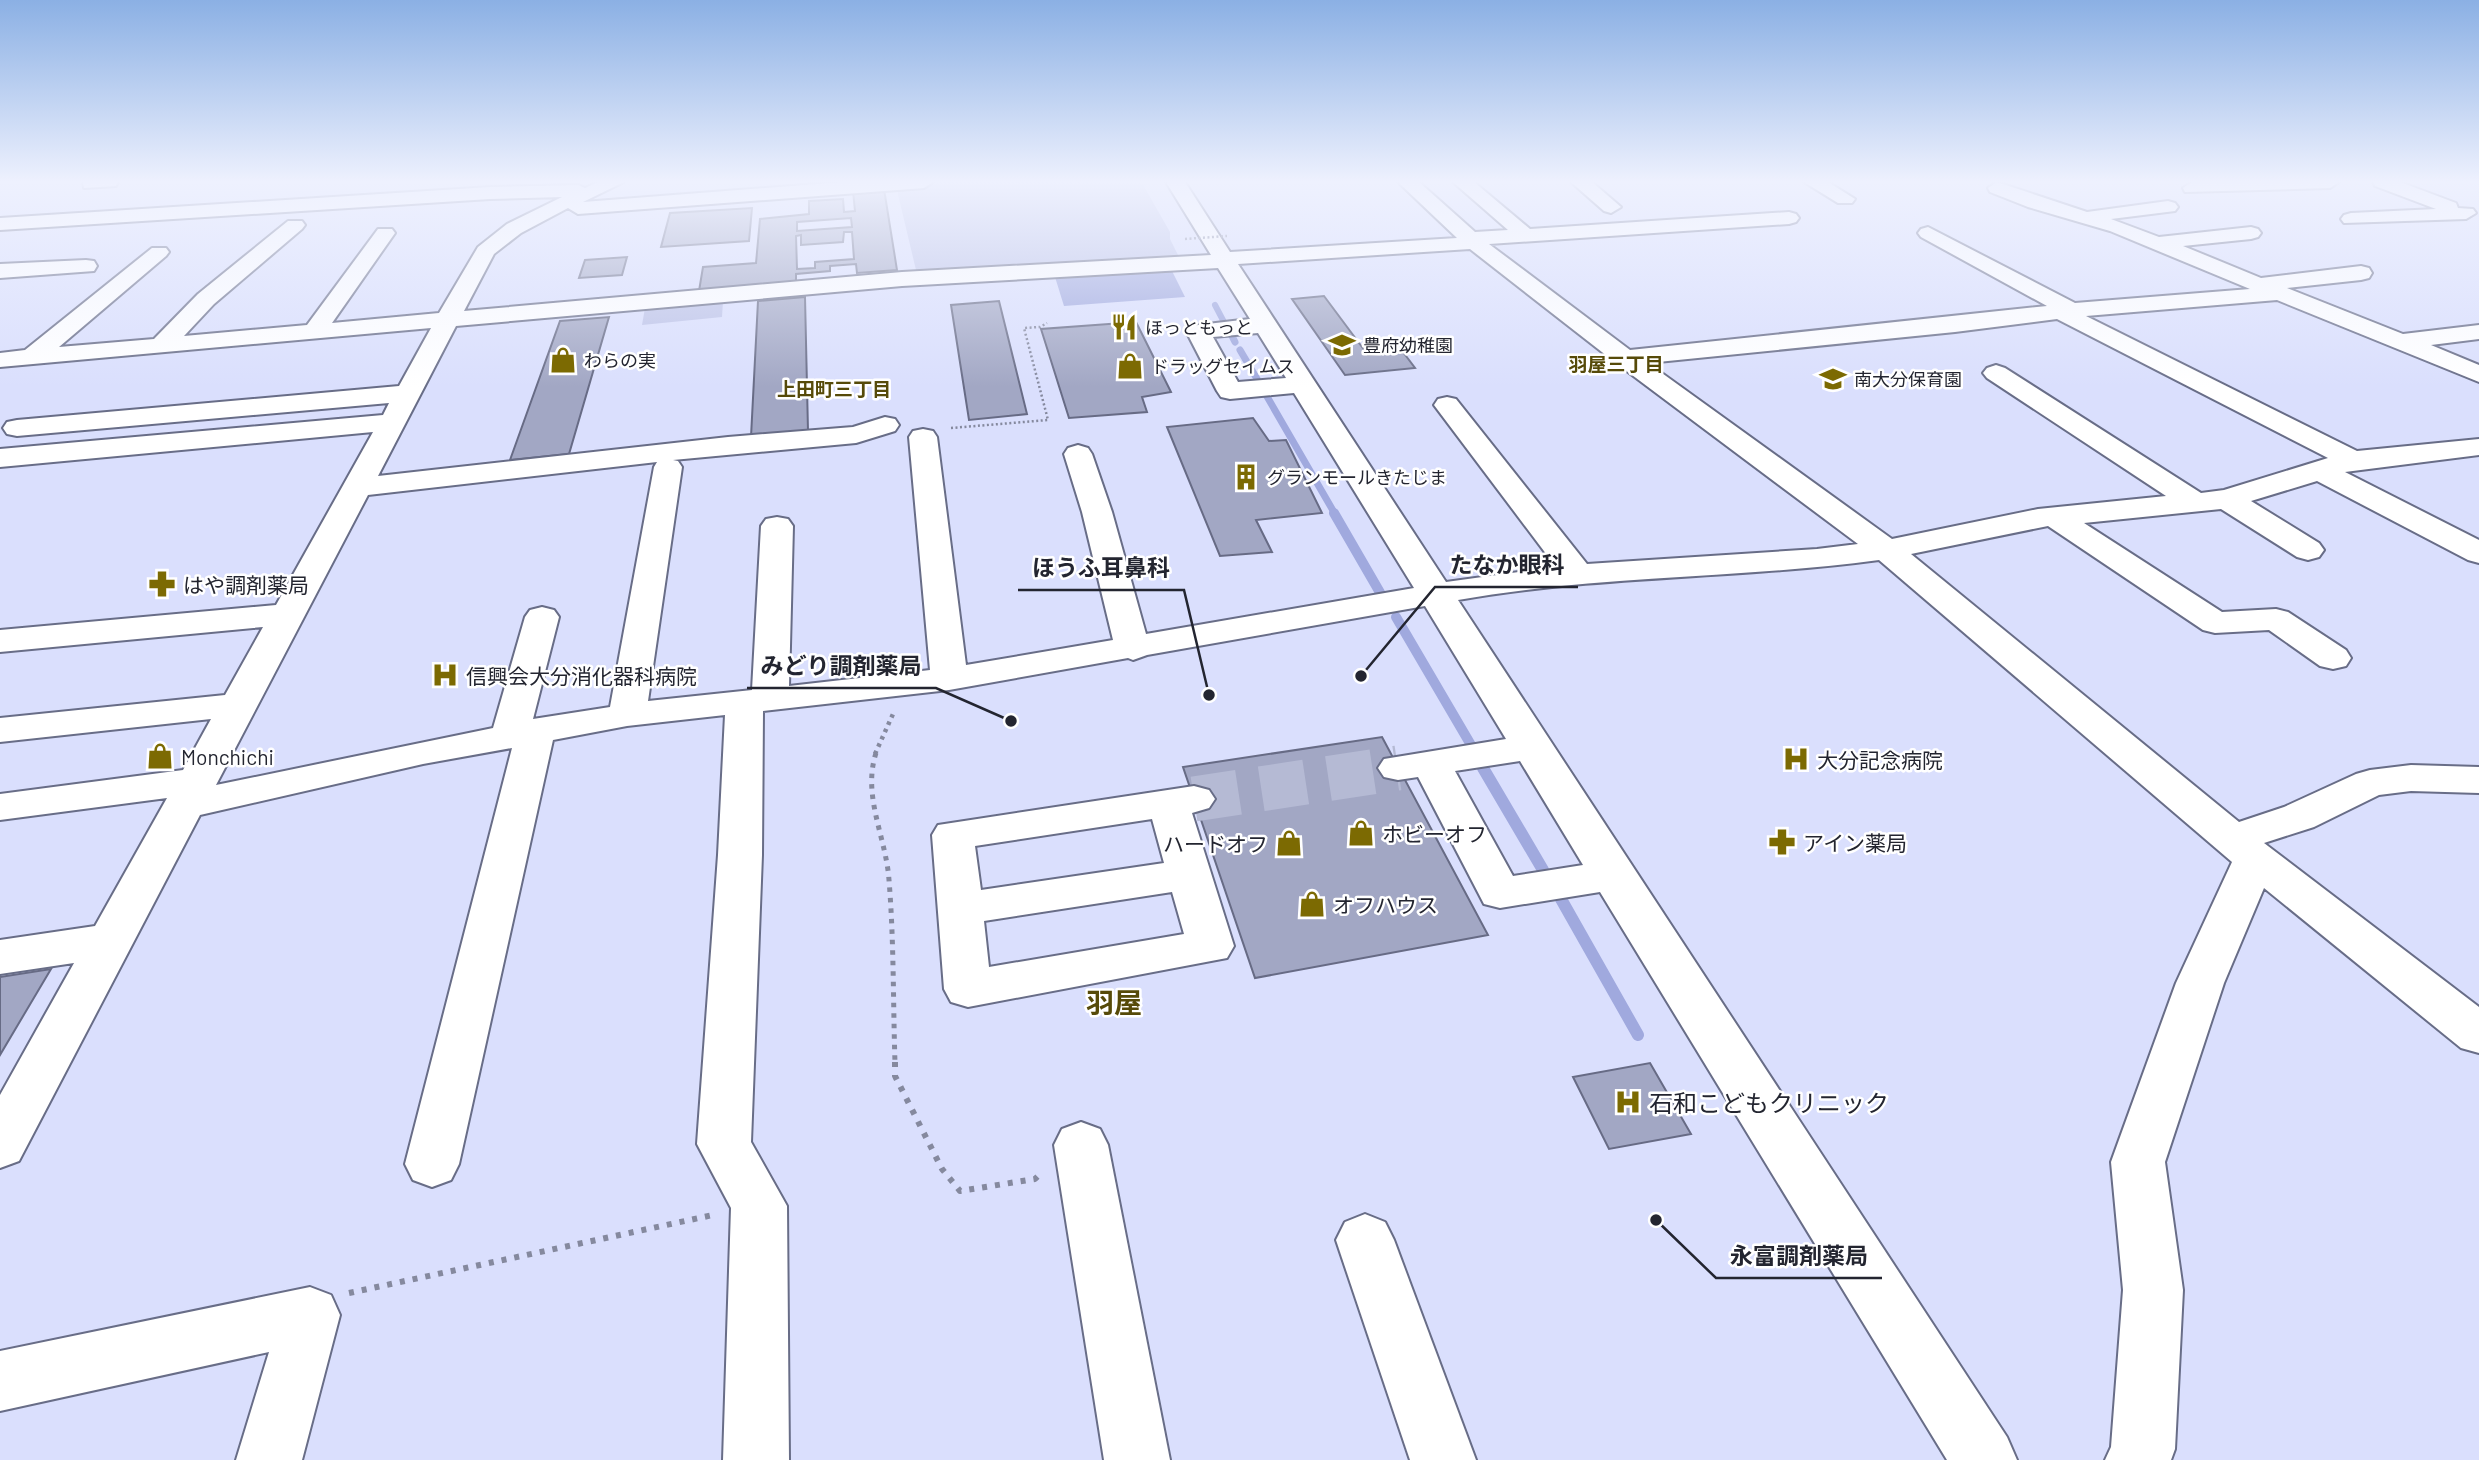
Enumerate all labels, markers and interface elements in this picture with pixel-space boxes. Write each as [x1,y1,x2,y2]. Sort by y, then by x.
restaurant icon: ほっともっと [1109,312,1139,342]
place label: ほっともっと [1145,316,1253,338]
school or university icon: 豊府幼稚園 [1327,330,1357,360]
place label: 豊府幼稚園 [1363,334,1453,356]
shop icon: わらの実 [548,345,578,375]
place label: わらの実 [584,349,656,371]
shop icon: ドラッグセイムス [1115,351,1145,381]
district label: 羽屋三丁目 [1568,352,1664,375]
place label: ドラッグセイムス [1151,355,1295,377]
school or university icon: 南大分保育園 [1818,364,1848,394]
place label: 南大分保育園 [1854,368,1962,390]
district label: 上田町三丁目 [777,377,891,400]
building icon: グランモールきたじま [1231,462,1261,492]
place label: グランモールきたじま [1267,466,1447,488]
callout: たなか眼科 [1435,543,1578,587]
callout: ほうふ耳鼻科 [1018,546,1184,590]
text: たなか眼科 [1450,550,1565,578]
text: ほうふ耳鼻科 [1032,553,1170,581]
pharmacy icon: はや調剤薬局 [147,569,177,599]
place label: はや調剤薬局 [183,572,309,597]
callout: みどり調剤薬局 [747,644,936,688]
text: みどり調剤薬局 [761,651,922,679]
hospital icon: 信興会大分消化器科病院 [430,660,460,690]
place label: 信興会大分消化器科病院 [466,663,697,688]
shop icon: Monchichi [145,741,175,771]
place label: Monchichi [181,744,274,769]
hospital icon: 大分記念病院 [1781,744,1811,774]
place label: 大分記念病院 [1817,747,1943,772]
shop icon: ホビーオフ [1346,818,1376,848]
place label: ホビーオフ [1382,821,1487,846]
pharmacy icon: アイン薬局 [1767,827,1797,857]
shop icon: ハードオフ [1274,828,1304,858]
place label: アイン薬局 [1803,830,1907,855]
place label: ハードオフ [1163,831,1268,856]
shop icon: オフハウス [1297,889,1327,919]
place label: オフハウス [1333,892,1438,917]
district label: 羽屋 [1086,985,1142,1019]
hospital icon: 石和こどもクリニック [1613,1087,1643,1117]
place label: 石和こどもクリニック [1649,1088,1889,1117]
callout: 永富調剤薬局 [1716,1234,1882,1278]
text: 永富調剤薬局 [1730,1241,1868,1269]

